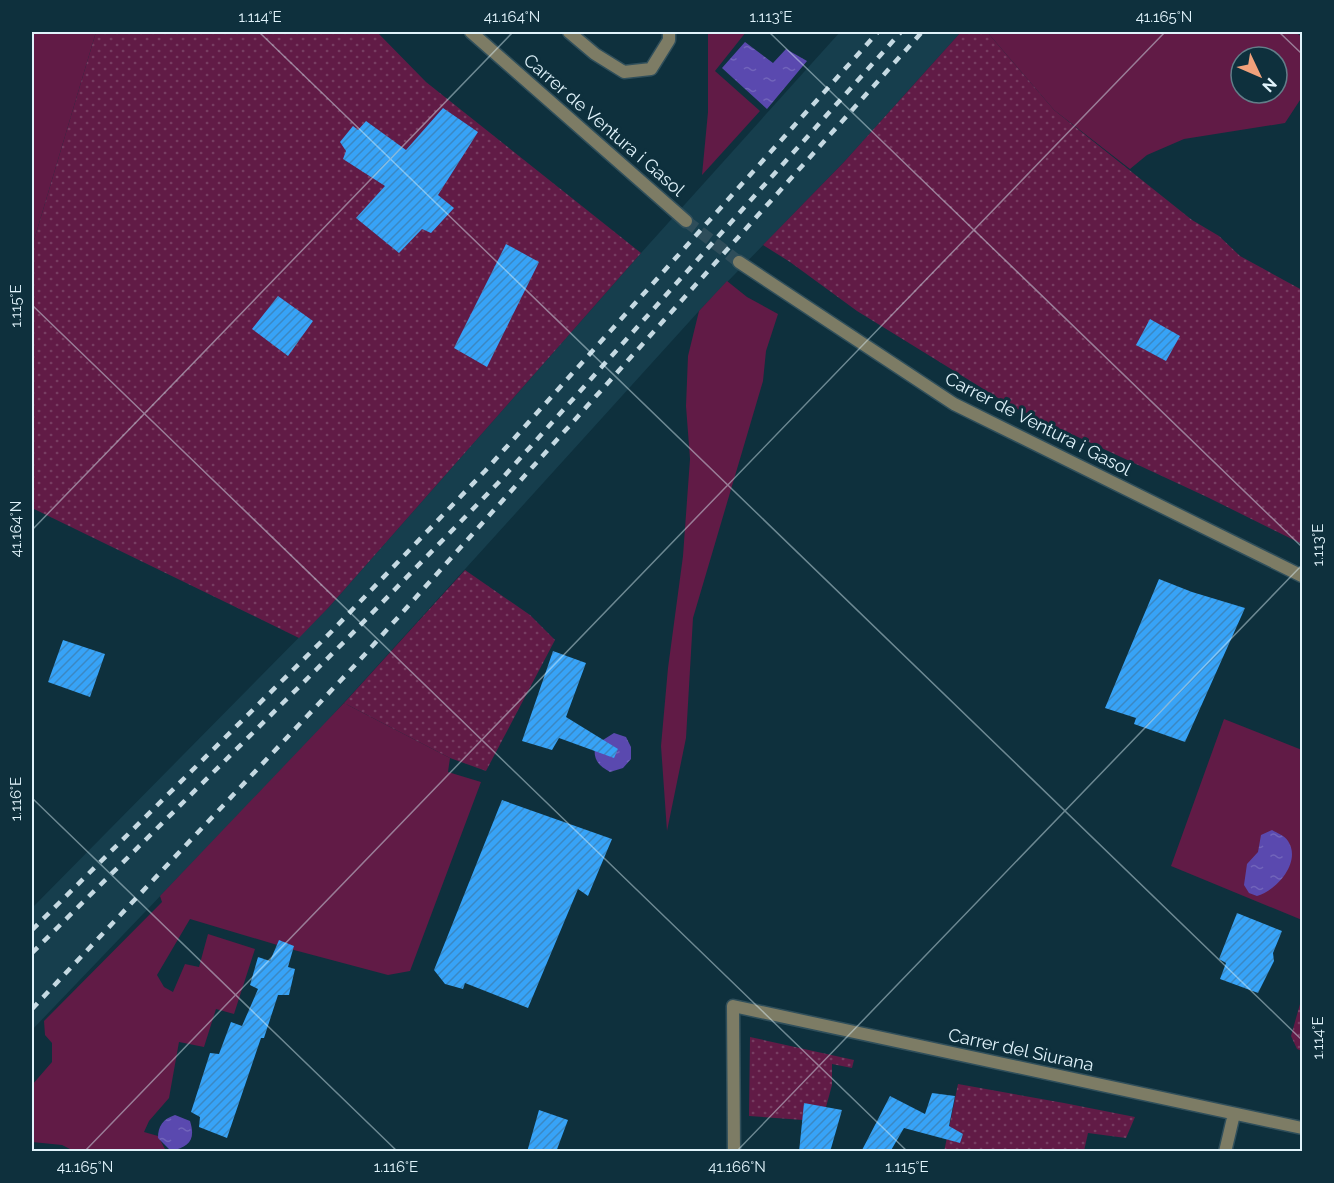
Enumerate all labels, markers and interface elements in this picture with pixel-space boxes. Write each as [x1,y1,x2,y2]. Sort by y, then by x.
text: 1.114°E [238,8,282,26]
text: 41.164°N [484,8,540,26]
text: 1.113°E [750,8,792,26]
text: 41.165°N [1136,8,1192,26]
north arrow [1229,45,1289,105]
street label: Carrer de Ventura i Gasol [520,49,689,200]
text: N [1258,74,1281,96]
text: 1.115°E [7,284,25,328]
street label: Carrer de Ventura i Gasol [942,367,1135,480]
text: 41.164°N [7,501,25,557]
text: 1.113°E [1309,524,1327,566]
text: 1.116°E [7,777,25,821]
text: 1.114°E [1309,1016,1327,1060]
street label: Carrer del Siurana [946,1024,1096,1075]
text: 41.165°N [57,1158,113,1176]
text: 1.116°E [374,1158,418,1176]
text: 41.166°N [708,1158,766,1176]
text: 1.115°E [885,1158,929,1176]

